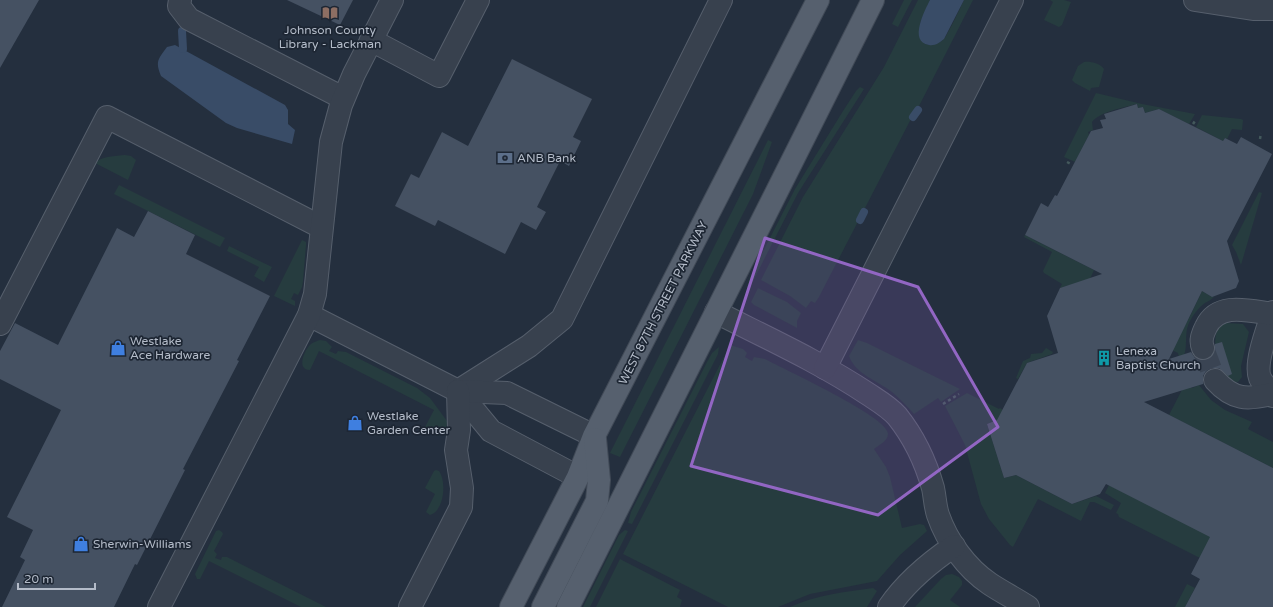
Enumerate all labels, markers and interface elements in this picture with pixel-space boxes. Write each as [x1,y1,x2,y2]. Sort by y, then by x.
library icon: Johnson County Library - Lackman [321,4,339,22]
place label: Johnson County Library - Lackman [279,23,381,51]
bank icon: ANB Bank [496,149,514,167]
place label: ANB Bank [517,151,576,165]
street label: WEST 87TH STREET PARKWAY [616,219,711,387]
place label: Westlake Ace Hardware [130,334,210,362]
shop icon: Westlake Ace Hardware [109,339,127,357]
place label: Lenexa Baptist Church [1116,344,1201,372]
building icon: Lenexa Baptist Church [1095,349,1113,367]
place label: Westlake Garden Center [367,409,450,437]
shop icon: Westlake Garden Center [346,414,364,432]
shop icon: Sherwin-Williams [72,535,90,553]
place label: Sherwin-Williams [93,537,191,551]
scale bar [18,565,95,591]
text: 20 m [24,572,53,586]

